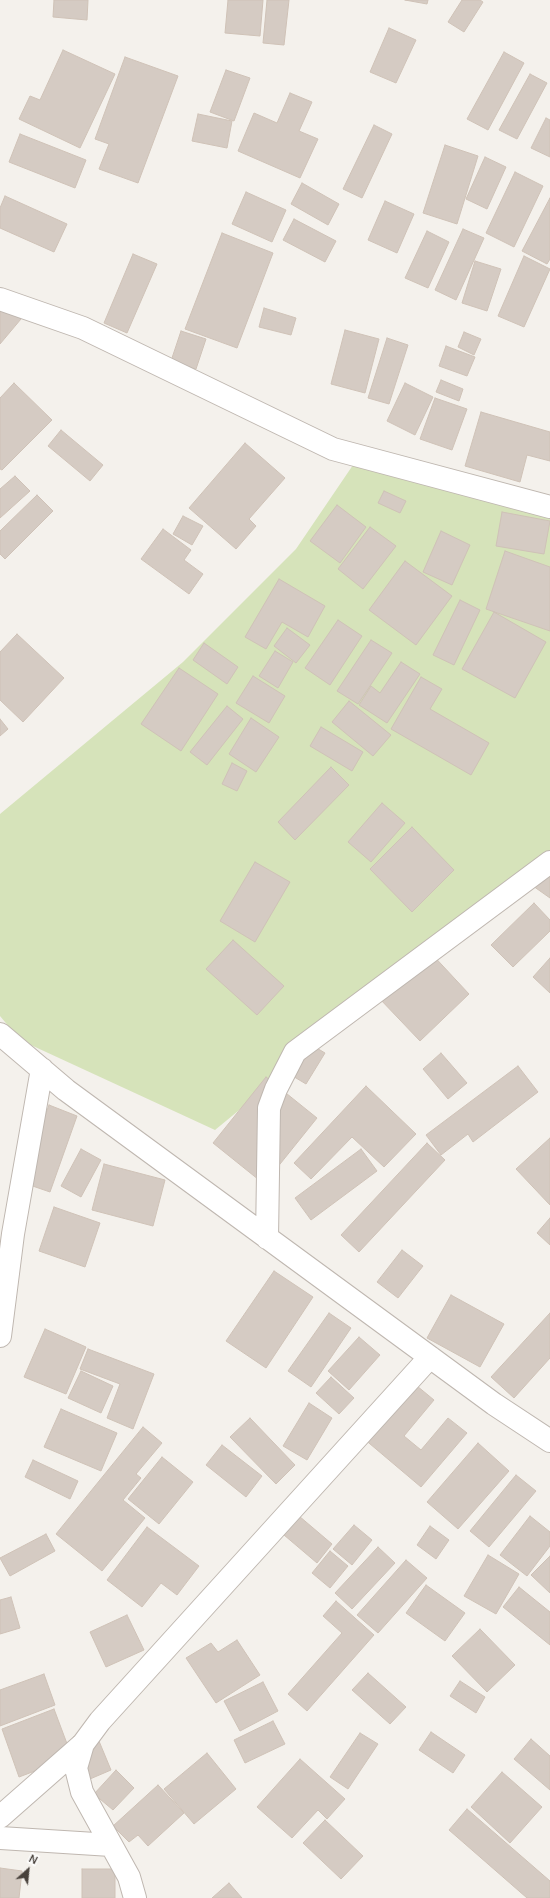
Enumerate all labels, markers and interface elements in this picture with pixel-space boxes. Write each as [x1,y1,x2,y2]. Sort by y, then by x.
north arrow [8,1850,48,1890]
text: N [27,1850,41,1867]

